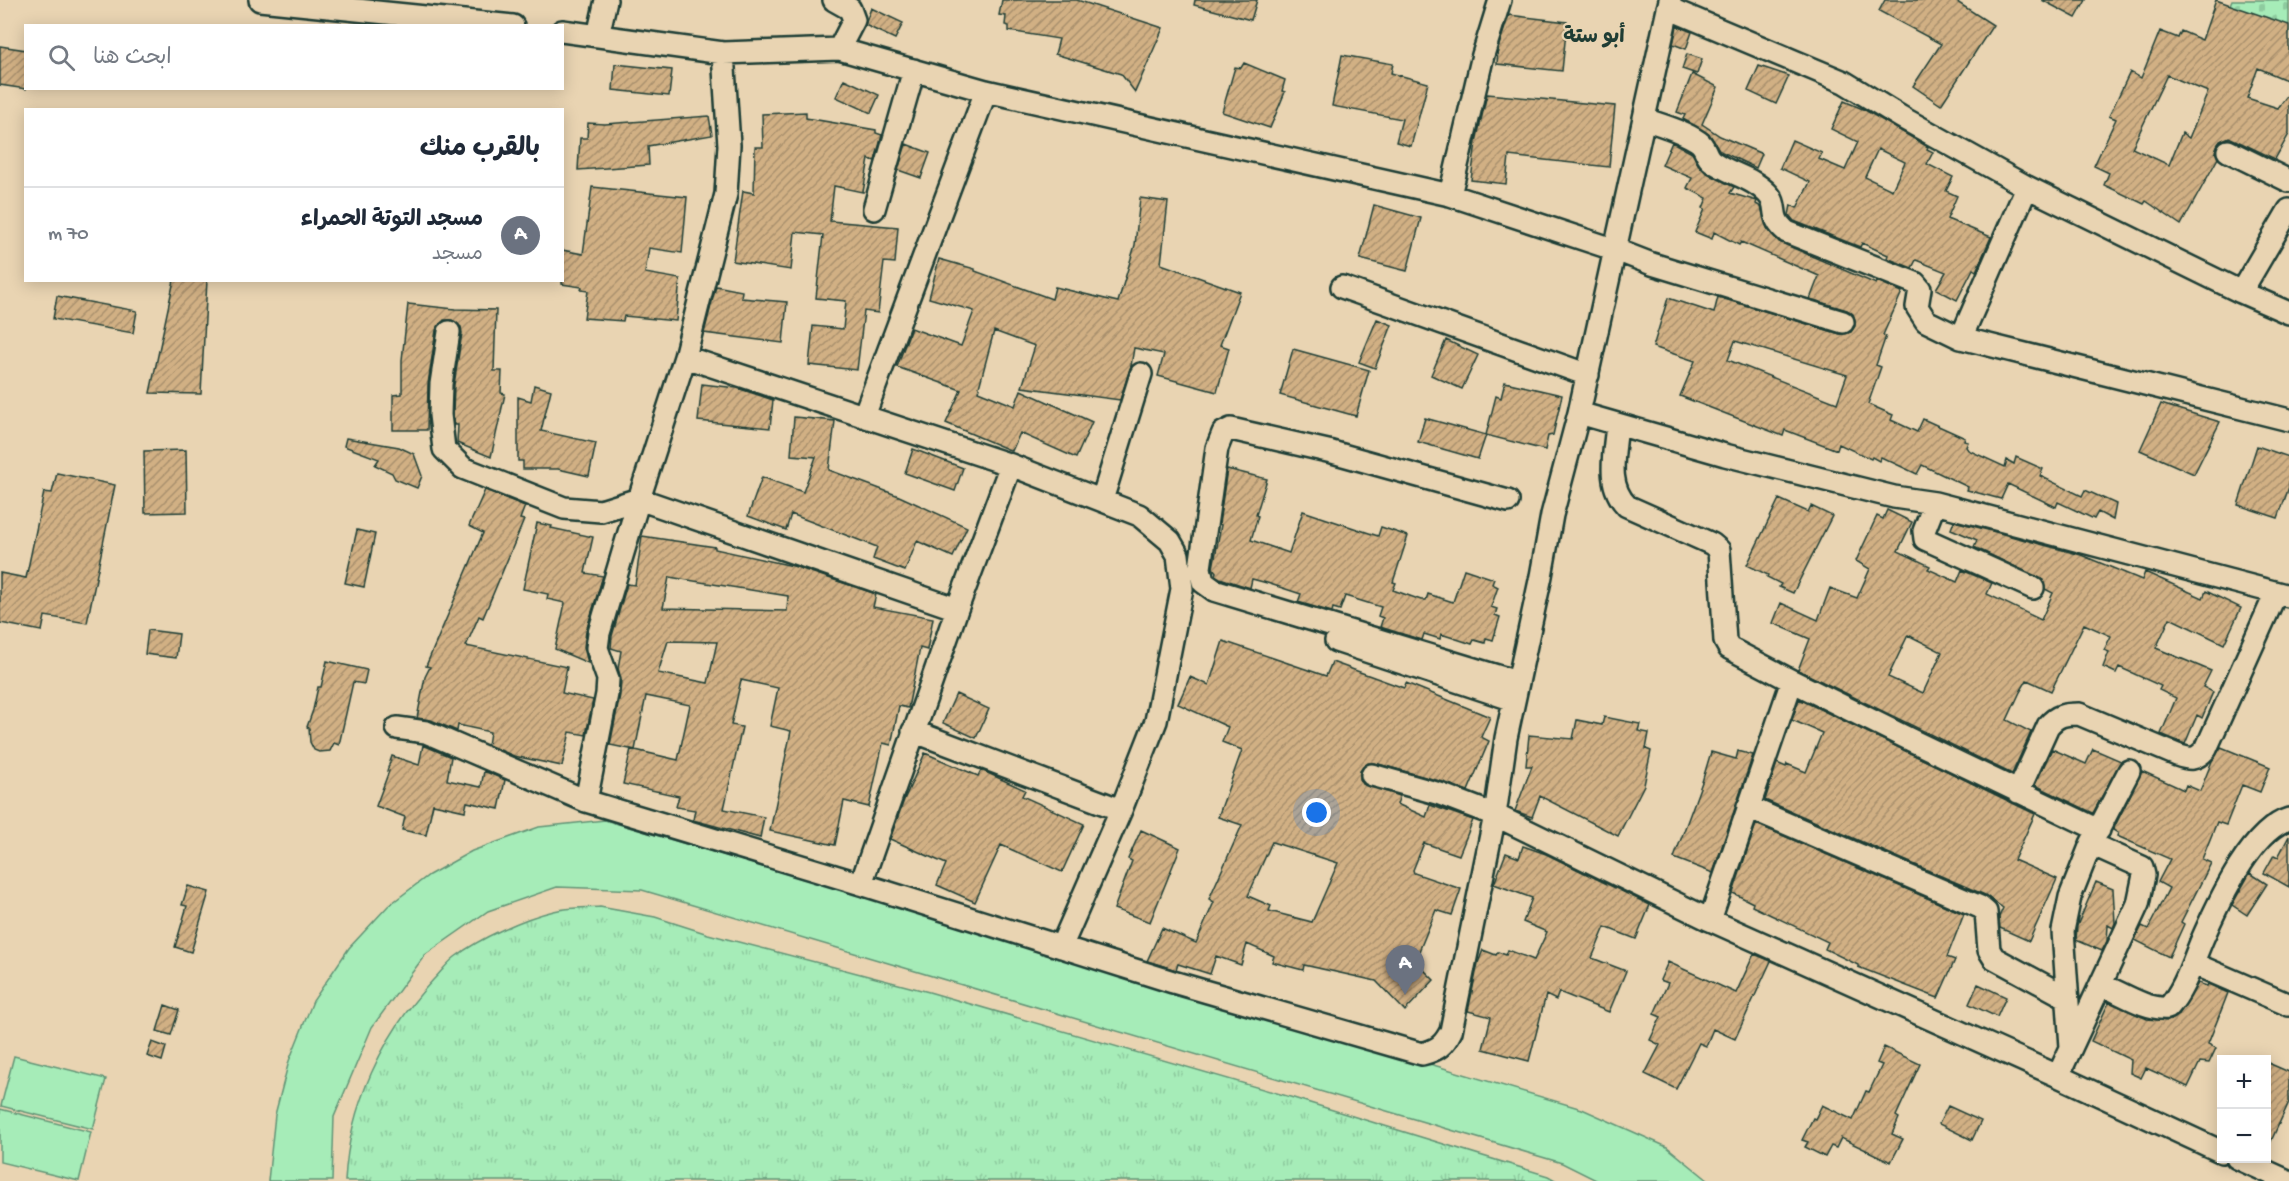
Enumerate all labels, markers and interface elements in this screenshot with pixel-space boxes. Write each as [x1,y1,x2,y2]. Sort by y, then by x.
district label: أبو ستة [1563,22,1625,51]
search box [24,24,564,90]
icon: search [45,41,78,74]
text: ابحث هنا [93,46,172,72]
text: بالقرب منك [420,135,540,166]
text: مسجد التوتة الحمراء [301,208,483,234]
text: 70 m [48,224,89,247]
text: A [515,224,526,247]
text: مسجد [432,244,483,267]
your location [1302,798,1331,827]
pin: A [1386,946,1424,995]
map controls [2217,1055,2271,1163]
button: + [2217,1055,2271,1109]
button: − [2217,1109,2271,1163]

